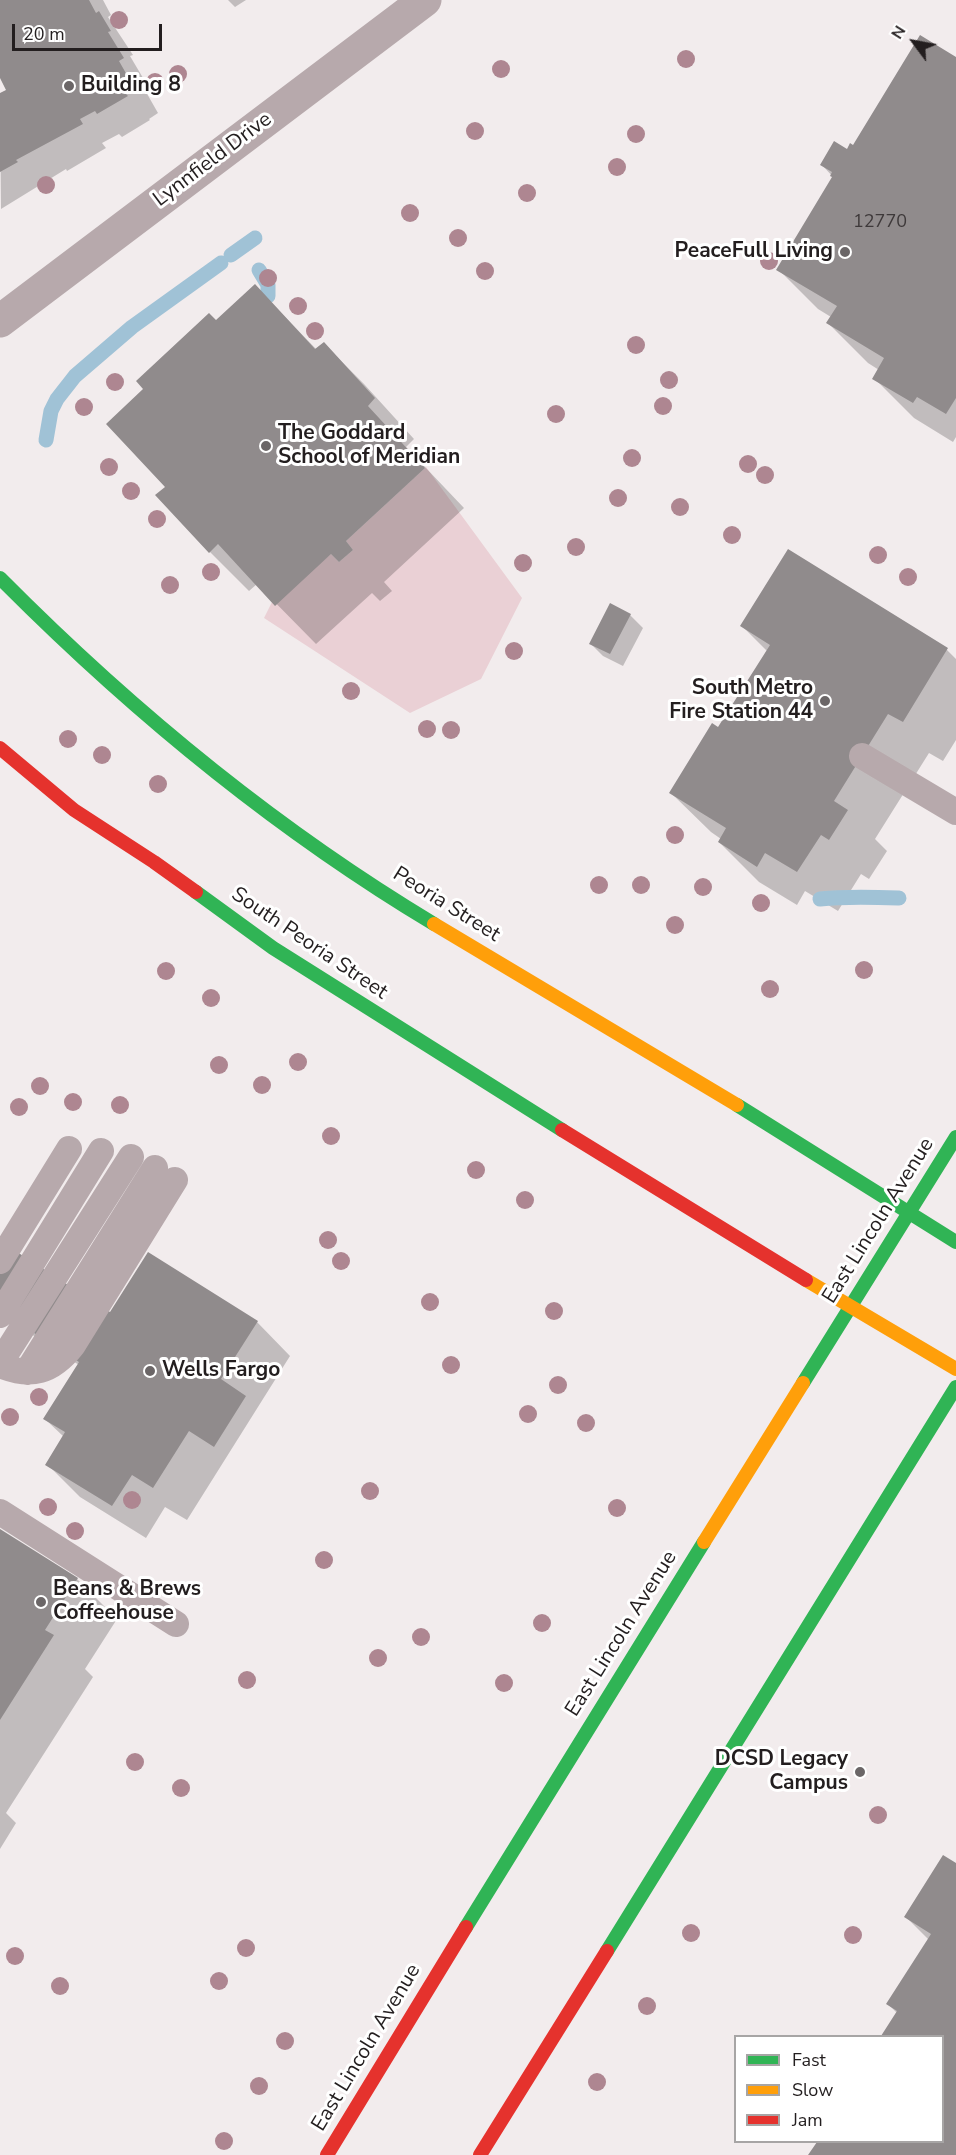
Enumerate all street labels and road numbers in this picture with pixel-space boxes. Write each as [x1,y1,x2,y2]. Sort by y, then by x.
street label: Lynnfield Drive [149,107,277,213]
street label: Peoria Street [388,862,504,948]
street label: South Peoria Street [226,882,392,1006]
street label: East Lincoln Avenue [818,1134,940,1308]
street label: East Lincoln Avenue [561,1547,683,1721]
street label: East Lincoln Avenue [307,1960,427,2136]

